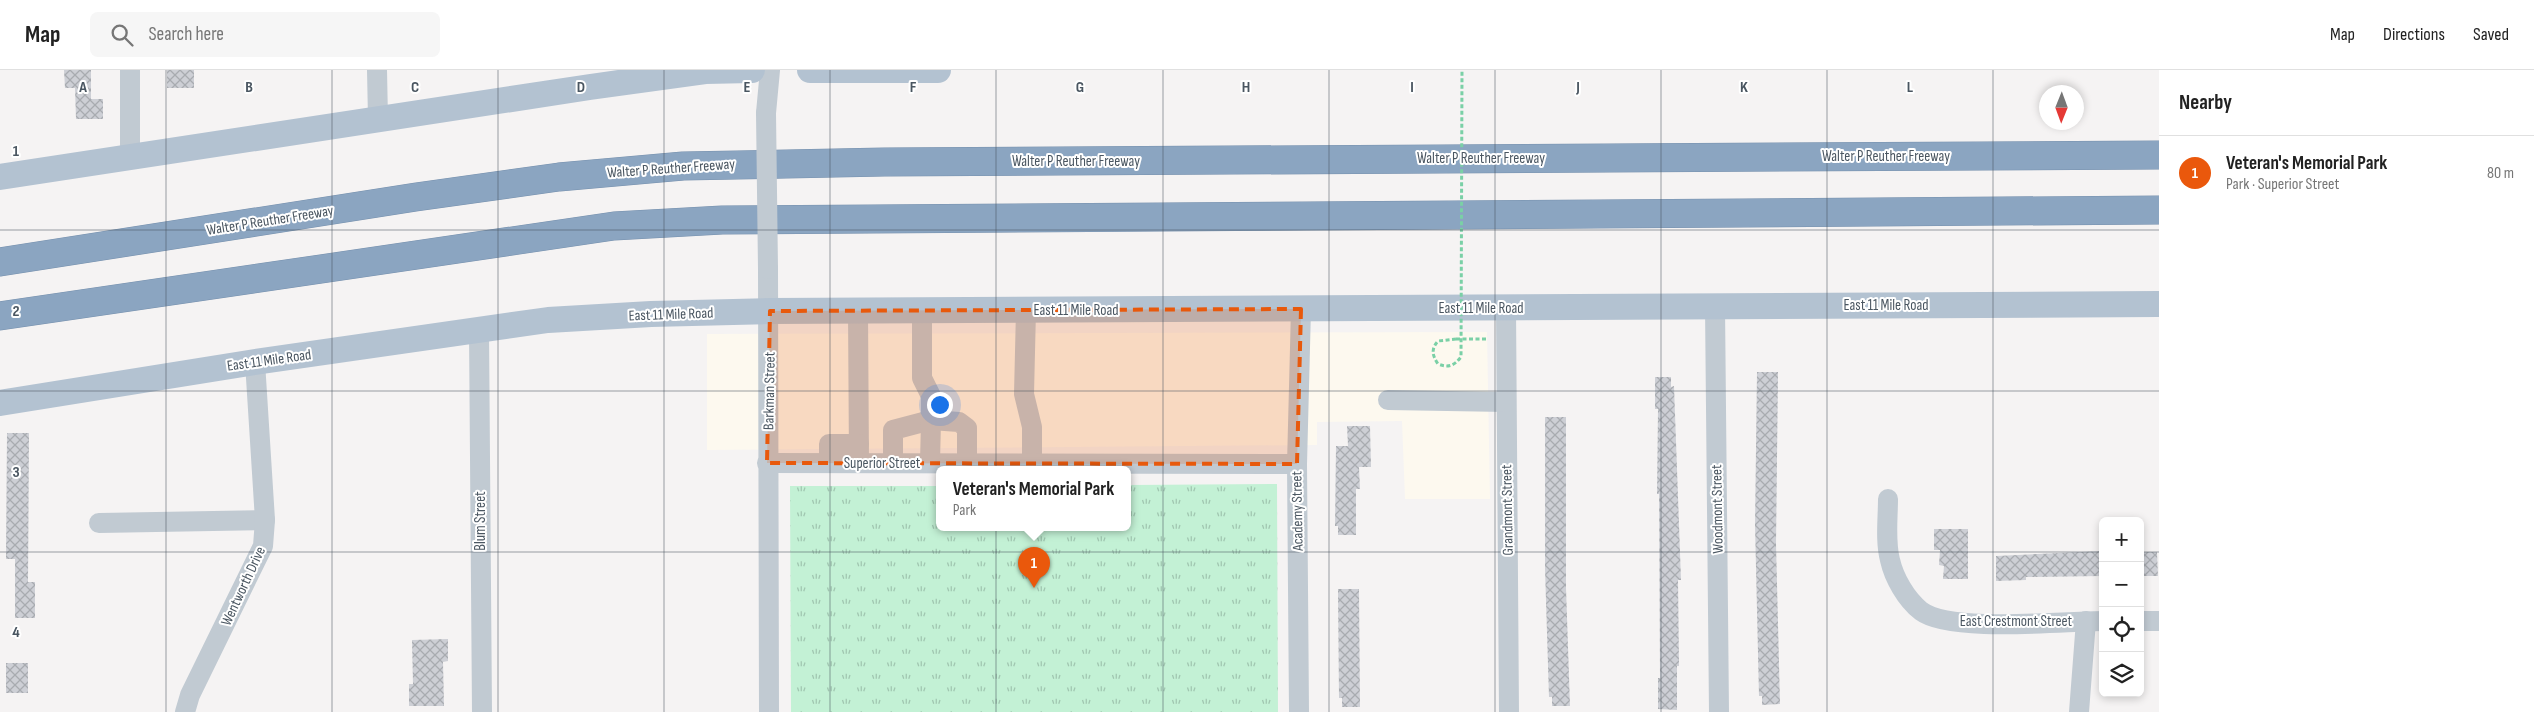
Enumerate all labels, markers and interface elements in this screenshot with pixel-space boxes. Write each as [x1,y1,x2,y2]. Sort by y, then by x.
search box [90,12,440,57]
text: Map [25,20,60,49]
icon: search [108,21,136,49]
text: Search here [148,23,224,46]
text: Map [2330,24,2355,45]
text: Directions [2383,24,2445,45]
text: Saved [2473,24,2509,45]
text: A [78,78,87,97]
text: B [245,78,253,97]
text: C [411,78,419,97]
text: D [577,78,585,97]
text: E [744,78,751,97]
text: F [910,78,917,97]
text: G [1076,78,1084,97]
text: H [1242,78,1250,97]
text: I [1410,78,1414,97]
text: J [1575,78,1580,97]
text: K [1740,78,1748,97]
text: L [1907,78,1914,97]
north arrow [2039,85,2084,130]
text: Nearby [2179,90,2232,115]
text: 1 [13,142,20,161]
street label: Walter P Reuther Freeway [1822,147,1950,166]
street label: Walter P Reuther Freeway [1417,149,1545,168]
street label: Walter P Reuther Freeway [1012,152,1140,171]
text: Veteran's Memorial Park [2226,152,2387,175]
street label: Walter P Reuther Freeway [607,155,736,182]
text: 1 [2192,164,2198,183]
text: 80 m [2487,164,2514,183]
text: Park · Superior Street [2226,175,2339,194]
street label: Walter P Reuther Freeway [205,201,335,240]
street label: East 11 Mile Road [1844,296,1928,315]
street label: East 11 Mile Road [1439,299,1523,318]
street label: East 11 Mile Road [1034,301,1118,320]
text: 2 [12,302,20,321]
street label: East 11 Mile Road [628,304,714,325]
street label: East 11 Mile Road [226,345,312,376]
street label: Barkman Street [759,351,780,430]
your location [927,392,953,418]
street label: Superior Street [844,454,921,473]
text: 3 [12,463,20,482]
street label: Grandmont Street [1497,464,1518,556]
street label: Woodmont Street [1707,464,1728,554]
popup [936,466,1131,531]
street label: Academy Street [1287,470,1308,552]
text: Veteran's Memorial Park [953,478,1114,501]
street label: Blum Street [471,491,490,551]
text: Park [953,501,976,520]
map controls [2099,517,2144,697]
button: + [2099,517,2144,562]
street label: Wentworth Drive [217,544,270,629]
pin: 1 [1018,547,1050,588]
button: − [2099,562,2144,607]
button: locate [2099,607,2144,652]
street label: East Crestmont Street [1960,612,2073,631]
text: 4 [12,623,20,642]
button: layers [2099,652,2144,697]

